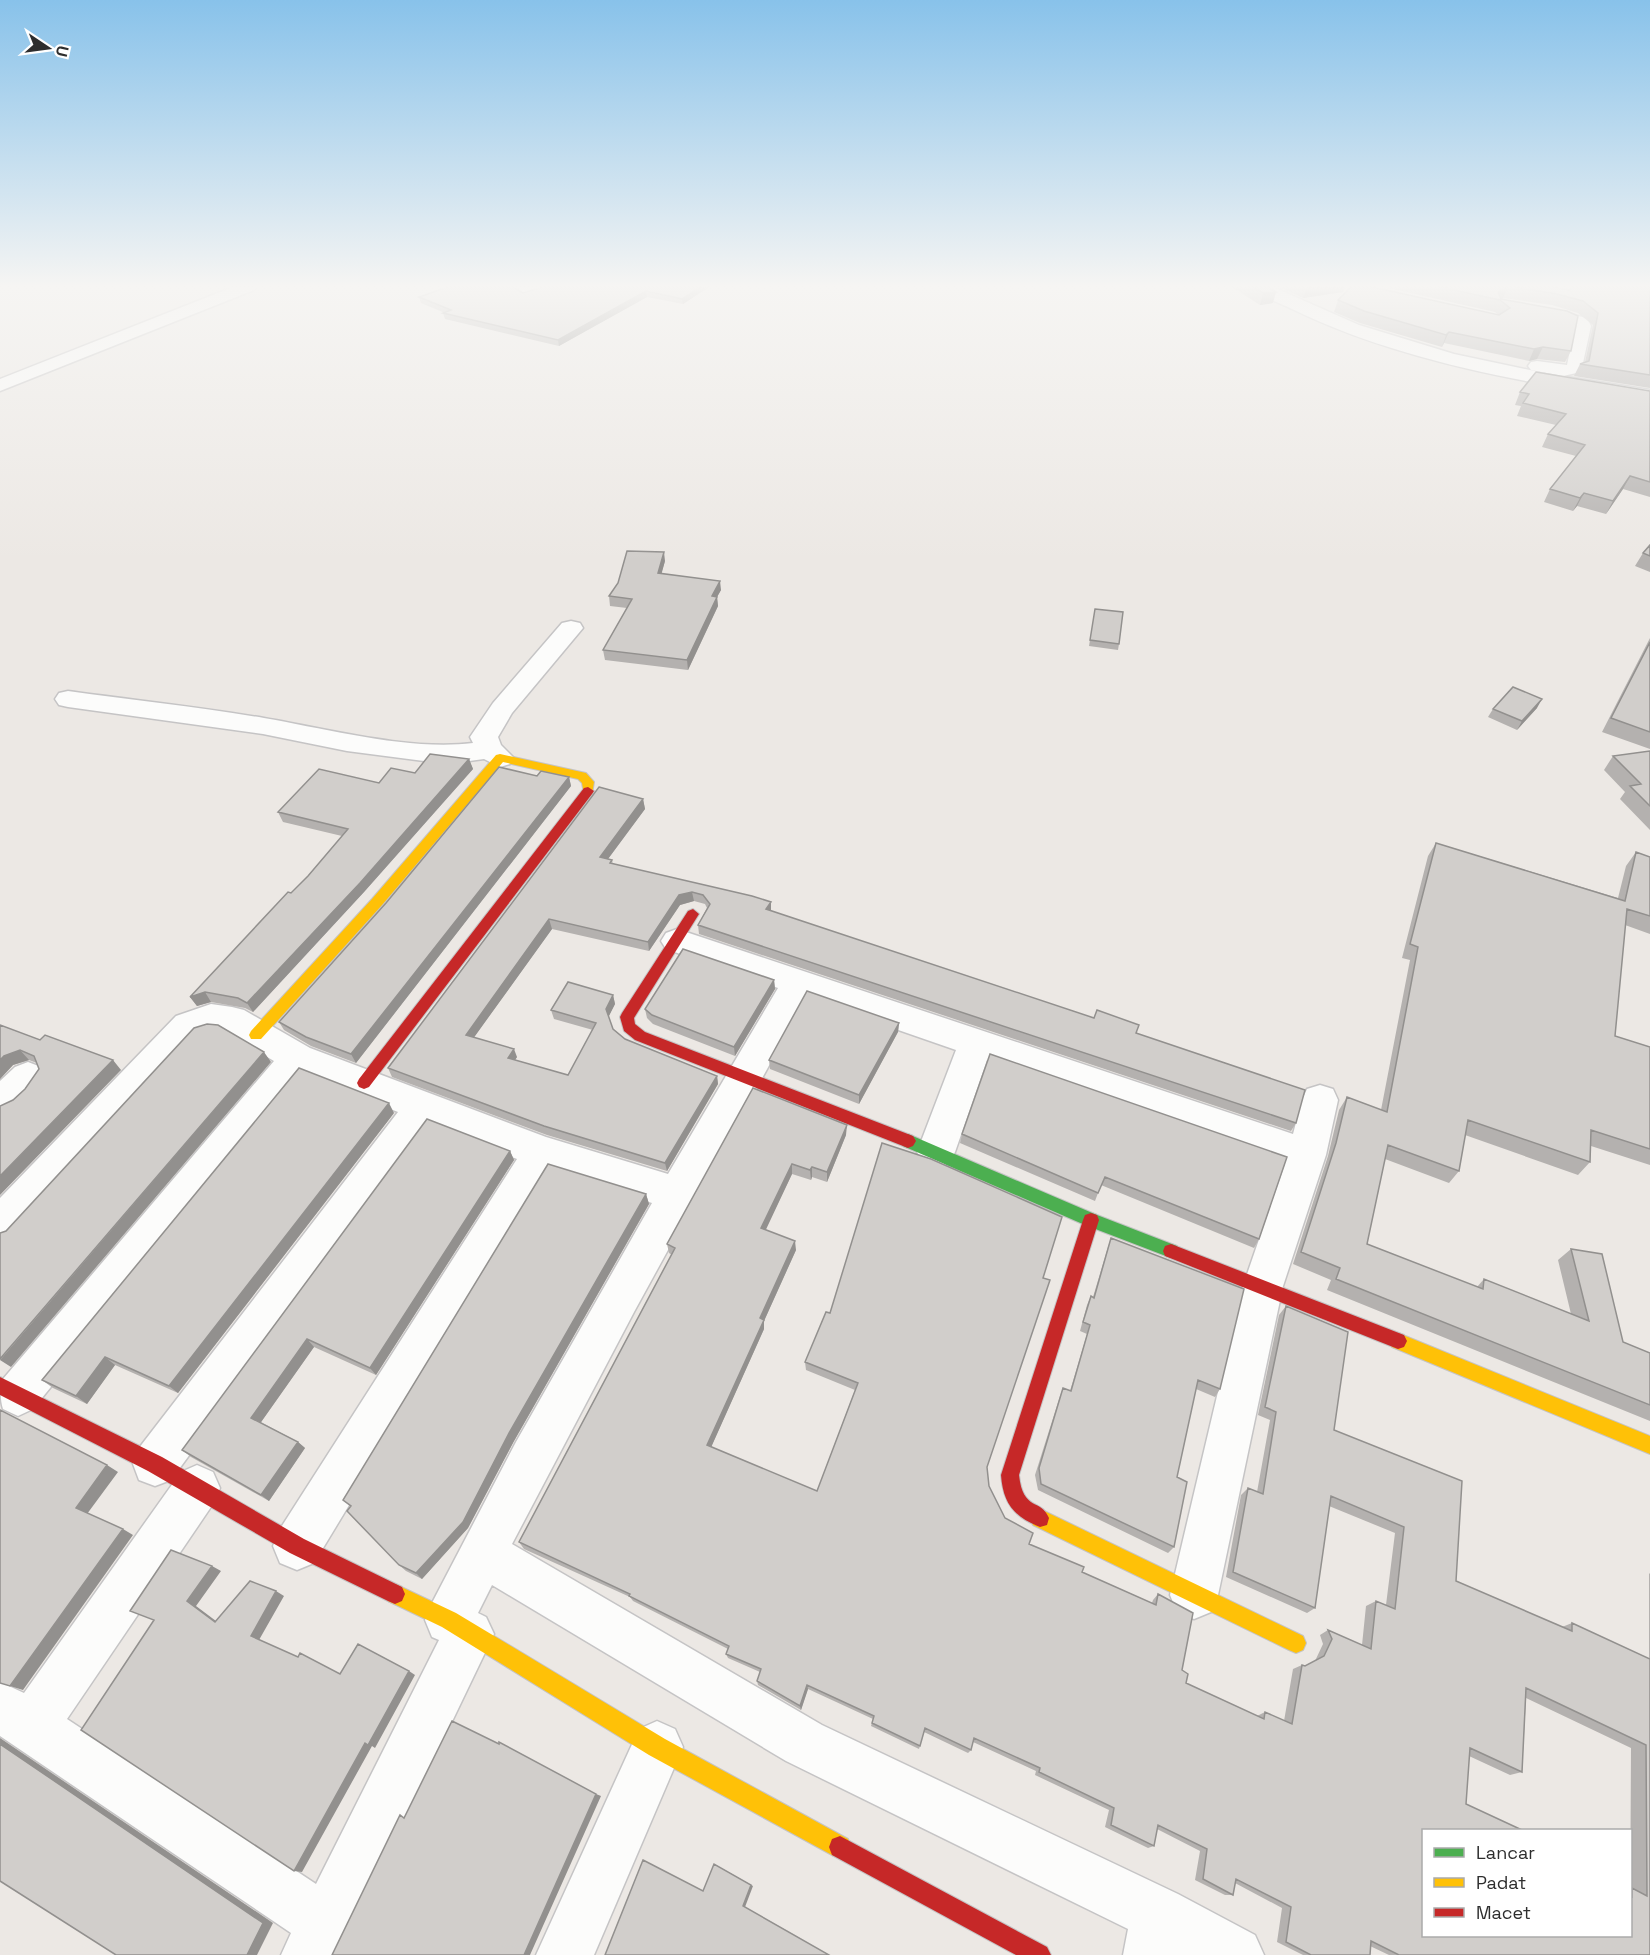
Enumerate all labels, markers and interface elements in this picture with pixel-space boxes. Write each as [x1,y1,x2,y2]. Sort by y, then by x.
north arrow [18,18,78,78]
text: U [51,44,74,59]
legend [1422,1829,1632,1937]
text: Lancar [1476,1841,1535,1864]
text: Padat [1476,1871,1526,1894]
text: Macet [1476,1901,1531,1924]

